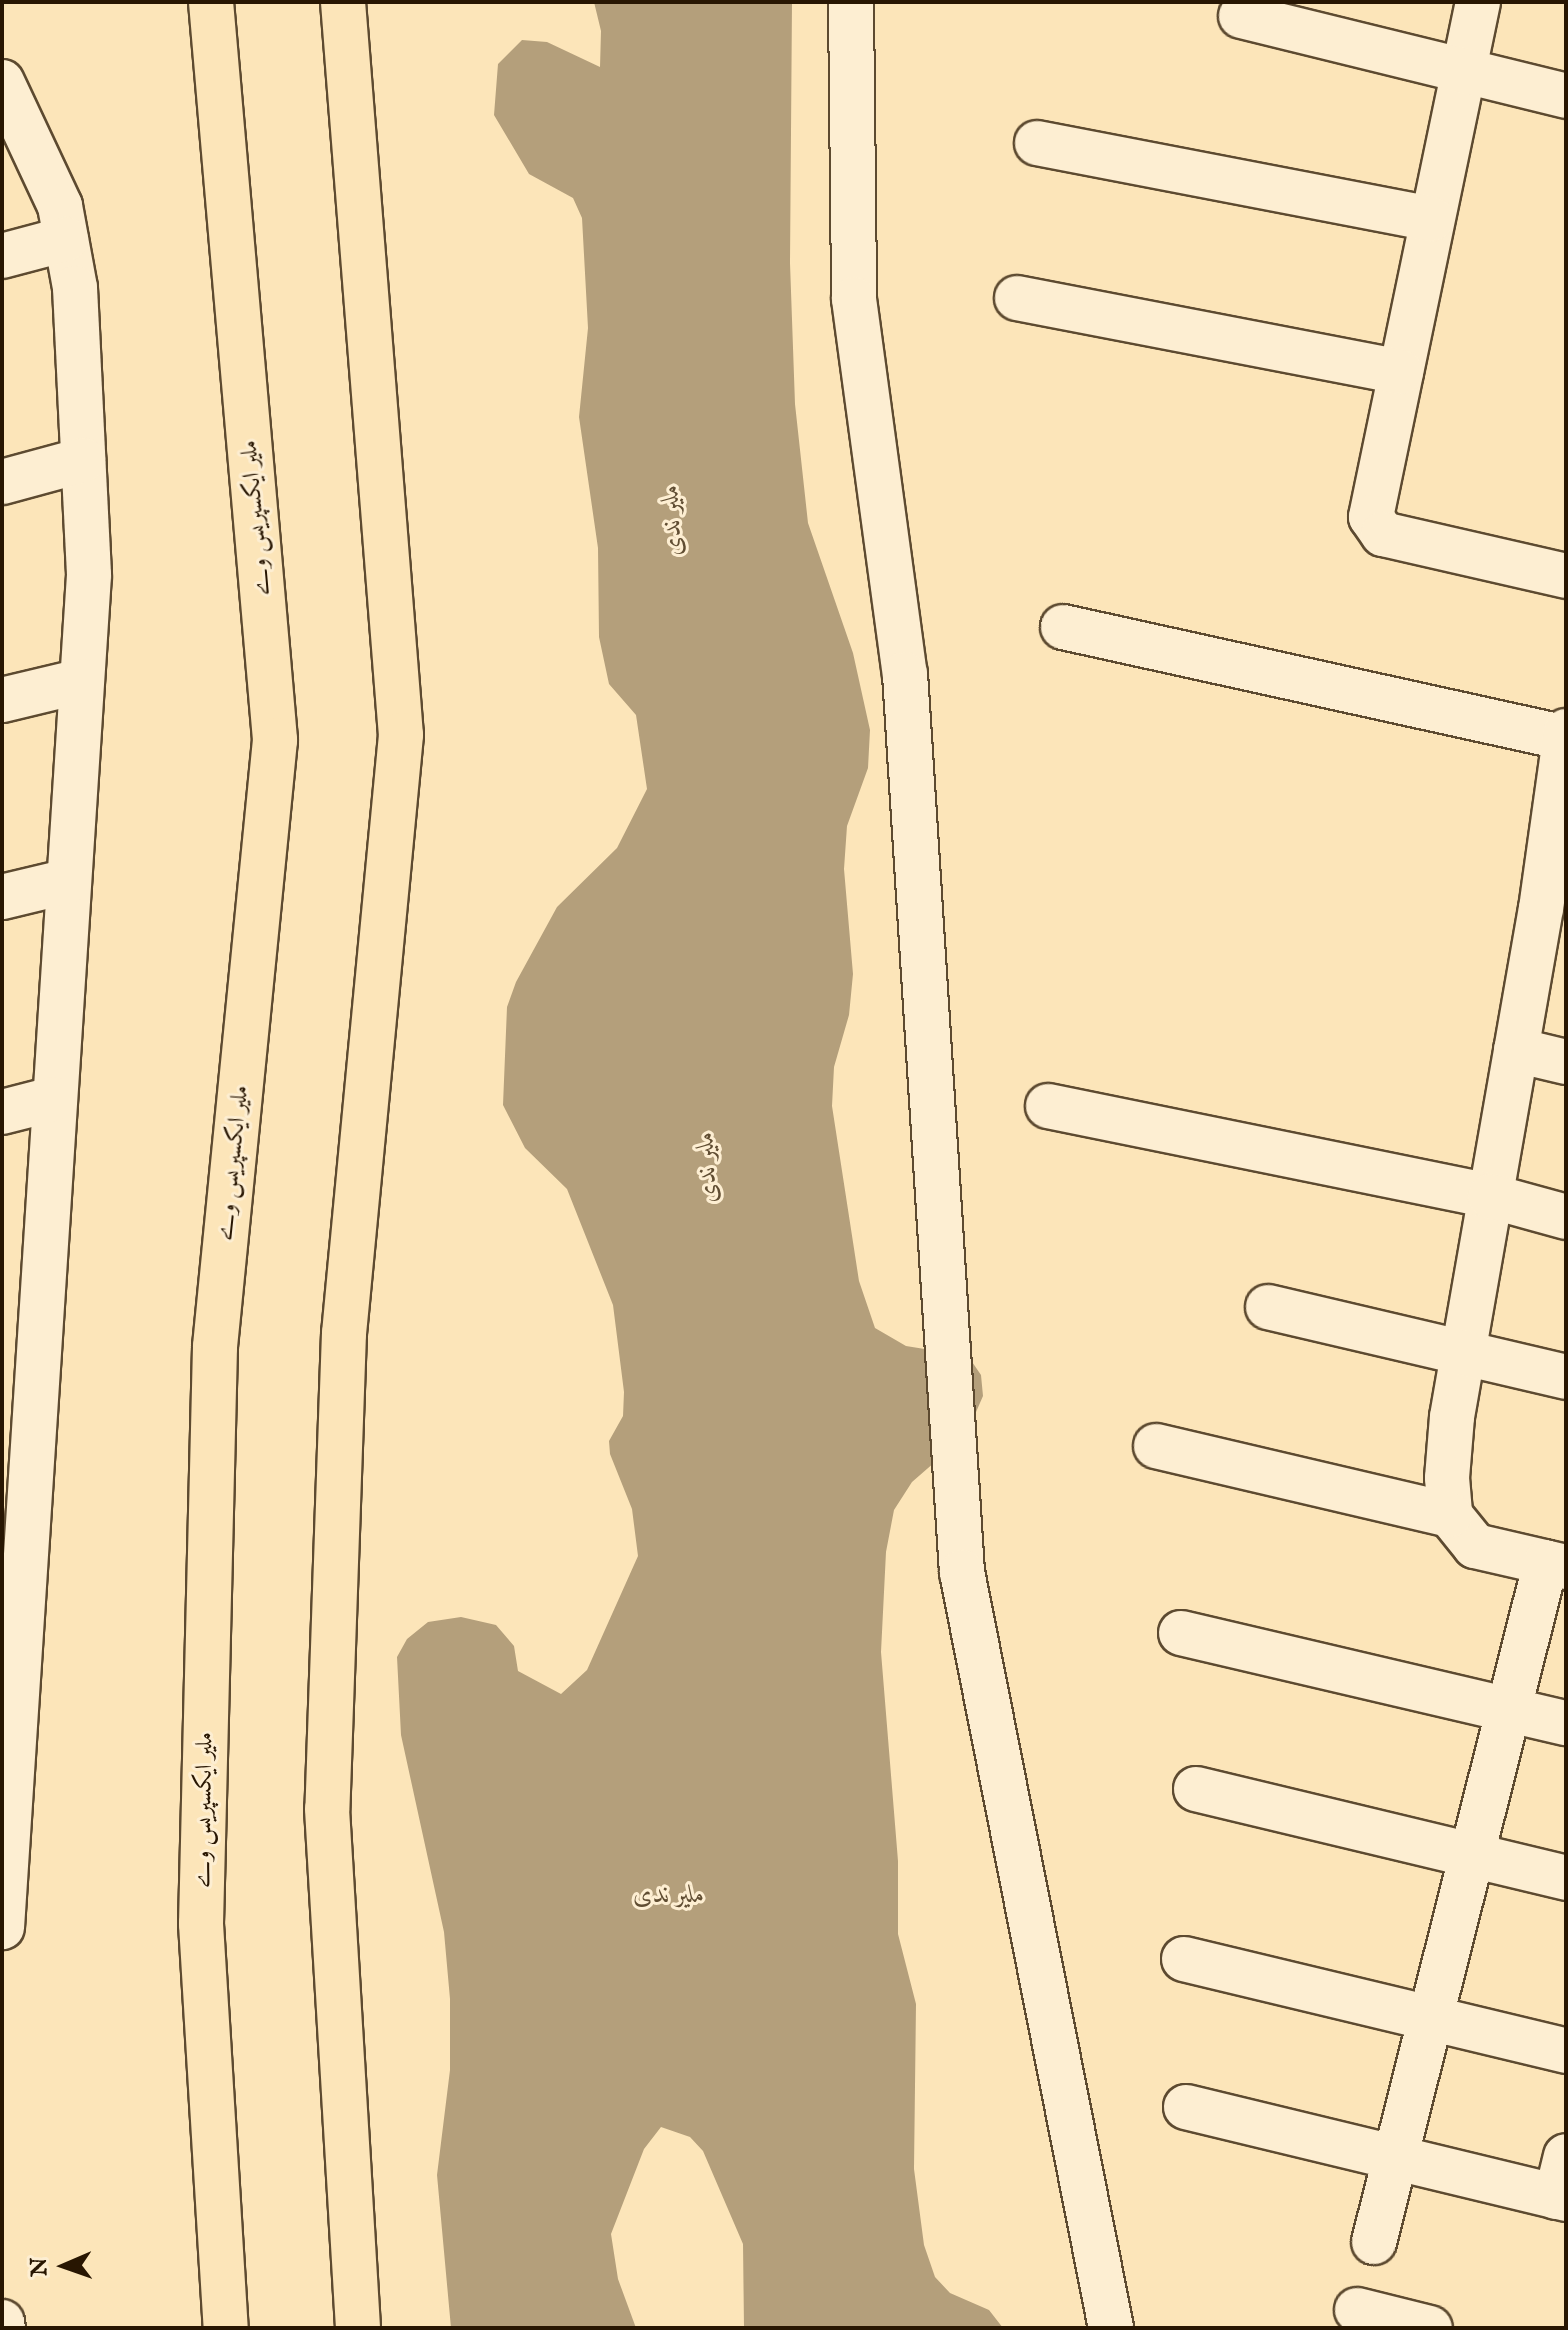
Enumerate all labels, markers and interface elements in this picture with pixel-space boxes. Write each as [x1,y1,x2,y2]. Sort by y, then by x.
street label: ملیر ایکسپریس وے [235,439,277,597]
water label: ملیر ندی [655,483,689,557]
street label: ملیر ایکسپریس وے [211,1084,255,1242]
water label: ملیر ندی [690,1130,724,1204]
street label: ملیر ایکسپریس وے [188,1732,220,1888]
water label: ملیر ندی [633,1879,705,1911]
north arrow [24,2226,104,2306]
text: N [26,2257,54,2277]

